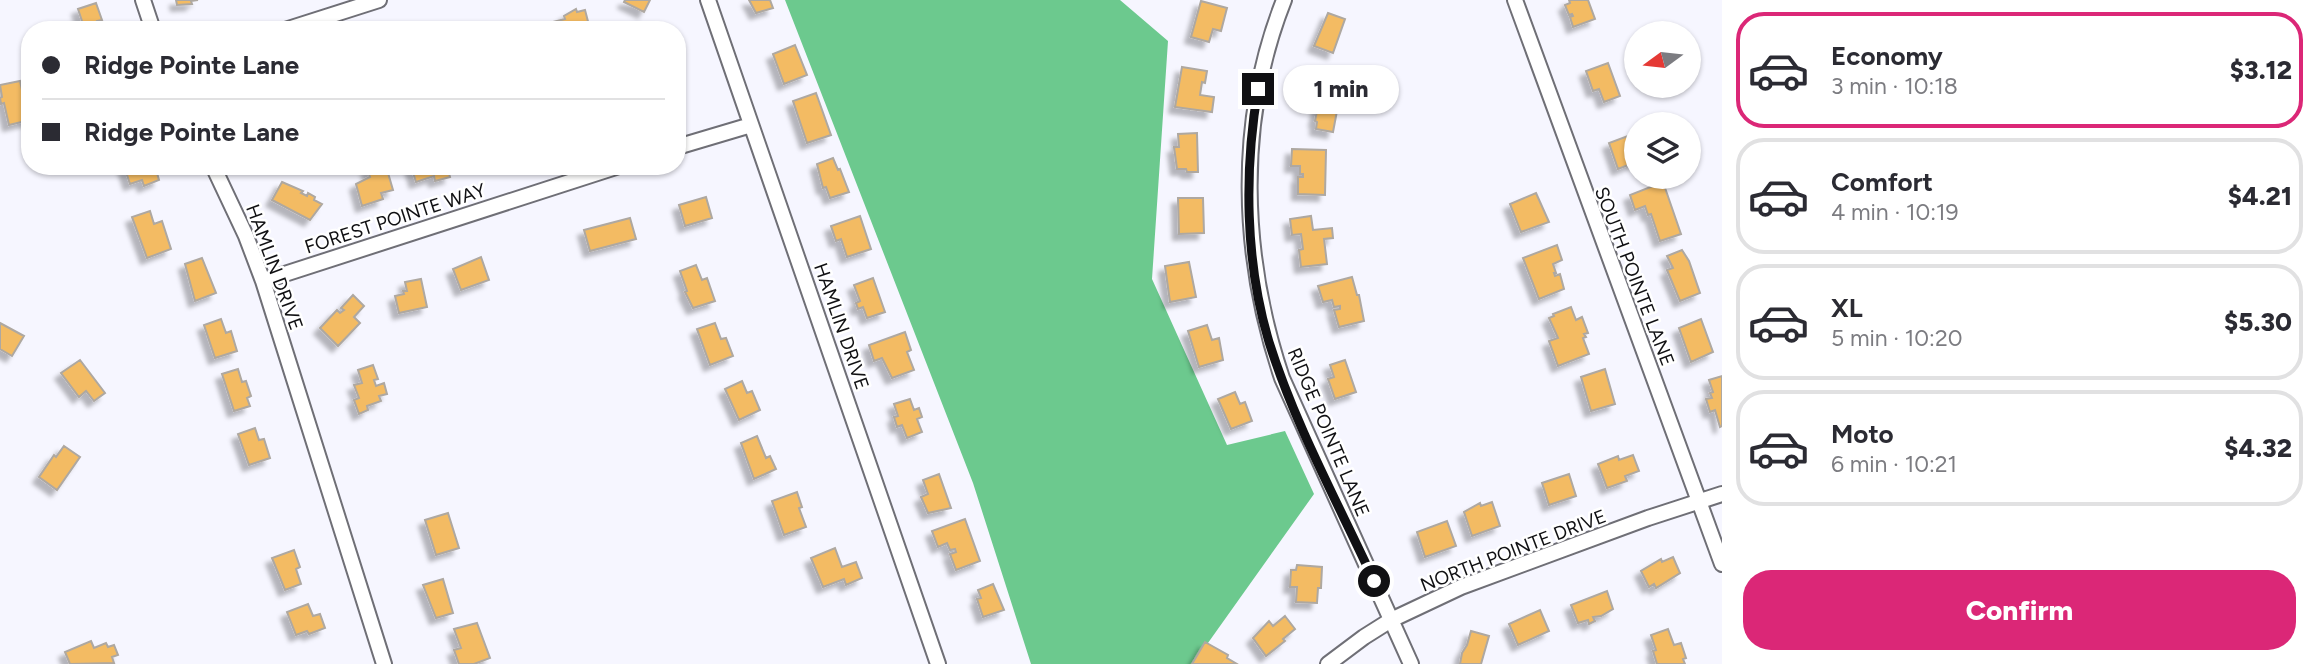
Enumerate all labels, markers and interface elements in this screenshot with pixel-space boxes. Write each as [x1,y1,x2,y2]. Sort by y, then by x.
north arrow [1624,21,1701,98]
map controls [1624,21,1701,189]
icon: car [1747,39,1810,102]
text: Economy [1831,40,1943,72]
text: Ridge Pointe Lane [84,49,299,81]
text: $3.12 [2230,54,2292,86]
callout: 1 min [1282,64,1398,114]
text: 3 min · 10:18 [1831,72,1958,100]
route end [1242,73,1274,105]
text: 1 min [1314,75,1368,103]
button: layers [1624,112,1701,189]
text: Ridge Pointe Lane [84,116,299,148]
icon: car [1747,165,1810,228]
text: Comfort [1831,166,1933,198]
street label: FOREST POINTE WAY [302,178,489,259]
text: $4.21 [2228,180,2292,212]
street label: SOUTH POINTE LANE [1590,183,1679,369]
text: 4 min · 10:19 [1831,198,1959,226]
street label: HAMLIN DRIVE [241,201,308,333]
street label: HAMLIN DRIVE [809,260,874,392]
icon: car [1747,291,1810,354]
text: XL [1831,292,1863,324]
text: $5.30 [2224,306,2292,338]
text: 5 min · 10:20 [1831,324,1963,352]
street label: RIDGE POINTE LANE [1283,344,1375,520]
icon: car [1747,417,1810,480]
text: Moto [1831,418,1894,450]
text: $4.32 [2224,432,2292,464]
text: 6 min · 10:21 [1831,450,1957,478]
street label: NORTH POINTE DRIVE [1417,504,1609,597]
route start [1358,565,1390,597]
button: Confirm [1743,570,2296,650]

